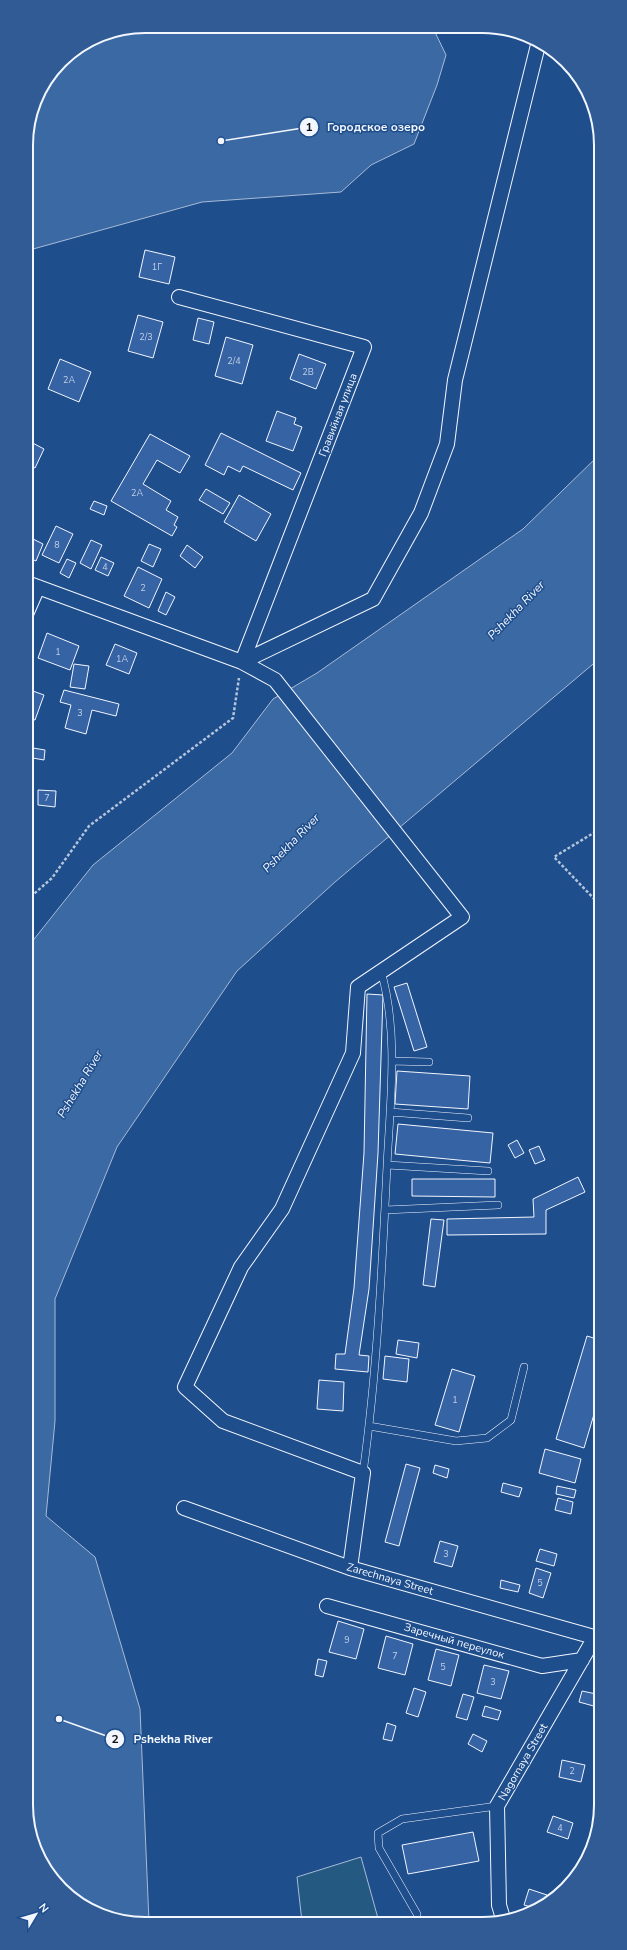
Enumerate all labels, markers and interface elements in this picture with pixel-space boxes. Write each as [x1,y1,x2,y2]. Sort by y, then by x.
callout: Городское озеро [299,115,433,139]
text: 1 [305,119,313,135]
text: Городское озеро [327,119,425,135]
house number: 1Г [152,261,162,273]
house number: 2/3 [139,331,153,343]
house number: 2/4 [227,355,241,367]
house number: 2В [302,366,314,378]
street label: Гравийная улица [315,371,361,459]
house number: 2А [63,374,75,386]
house number: 2А [131,487,143,499]
house number: 8 [54,539,60,551]
house number: 4 [102,561,108,573]
water label: Pshekha River [484,577,549,643]
house number: 2 [140,582,146,594]
house number: 1 [55,646,61,658]
house number: 1А [116,653,128,665]
house number: 3 [77,707,83,719]
house number: 7 [44,792,50,804]
water label: Pshekha River [259,810,324,876]
water label: Pshekha River [54,1047,107,1121]
house number: 1 [452,1394,458,1406]
house number: 3 [443,1548,449,1560]
street label: Zarechnaya Street [345,1559,435,1599]
house number: 5 [537,1577,543,1589]
street label: Заречный переулок [402,1619,506,1663]
house number: 9 [344,1634,350,1646]
house number: 7 [392,1650,398,1662]
house number: 5 [440,1661,446,1673]
house number: 3 [490,1676,496,1688]
street label: Nagornaya Street [495,1721,551,1803]
callout: Pshekha River [105,1727,220,1751]
text: 2 [111,1731,119,1747]
text: Pshekha River [134,1731,213,1747]
house number: 2 [569,1765,575,1777]
house number: 4 [557,1822,563,1834]
north arrow [16,1894,56,1934]
text: N [35,1900,52,1916]

